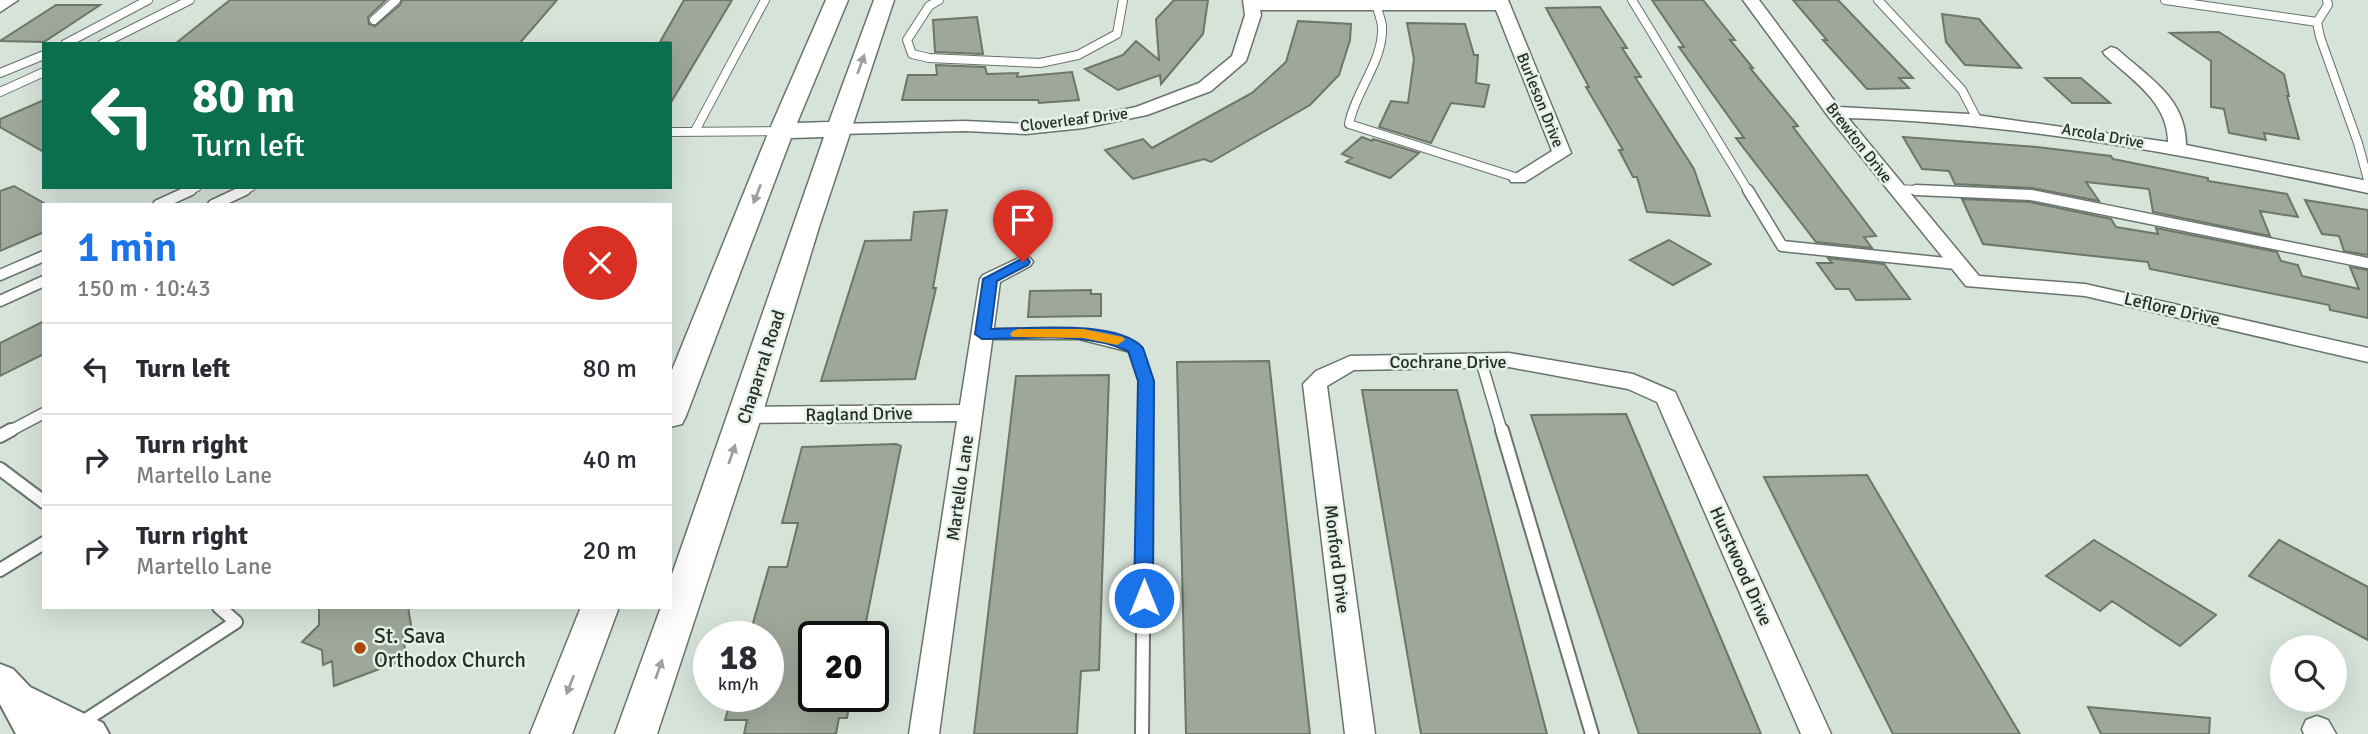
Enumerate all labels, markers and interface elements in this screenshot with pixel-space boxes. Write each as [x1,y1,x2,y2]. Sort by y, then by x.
street label: Burleson Drive [1512,50,1568,150]
one-way arrow [856,54,867,75]
text: 80 m [192,66,295,126]
icon: left [77,70,168,161]
street label: Brewton Drive [1821,99,1897,187]
street label: Cloverleaf Drive [1019,103,1129,137]
street label: Arcola Drive [2060,119,2146,153]
text: Turn left [192,126,305,165]
one-way arrow [751,184,762,205]
pin [993,190,1053,262]
icon: arrive [1004,201,1042,239]
text: 1 min [77,222,178,273]
button: close [563,226,637,300]
text: 150 m · 10:43 [77,274,211,303]
street label: Leflore Drive [2122,287,2222,331]
street label: Chaparral Road [732,307,790,427]
icon: left [77,350,115,388]
street label: Cochrane Drive [1389,351,1507,373]
text: Turn left [136,353,230,385]
text: 80 m [582,353,637,385]
street label: Ragland Drive [805,402,913,426]
text: Turn right [136,429,248,461]
street label: Martello Lane [942,434,978,542]
icon: right [77,441,115,479]
text: 40 m [582,444,637,476]
one-way arrow [728,444,738,465]
text: Martello Lane [136,461,272,490]
street label: Monford Drive [1319,503,1355,615]
street label: Hurstwood Drive [1705,503,1777,629]
text: Turn right [136,520,248,552]
icon: right [77,532,115,570]
text: 20 m [582,535,637,567]
text: Martello Lane [136,552,272,581]
position arrow [1107,561,1181,635]
speed limit sign: 20 [798,621,889,712]
place label: St. Sava Orthodox Church [374,623,526,673]
map controls [2270,635,2347,712]
button: search [2270,635,2347,712]
text: 18 [720,636,757,679]
marker: St. Sava Orthodox Church [352,640,368,656]
one-way arrow [654,659,665,680]
text: km/h [718,673,759,695]
one-way arrow [564,675,575,696]

